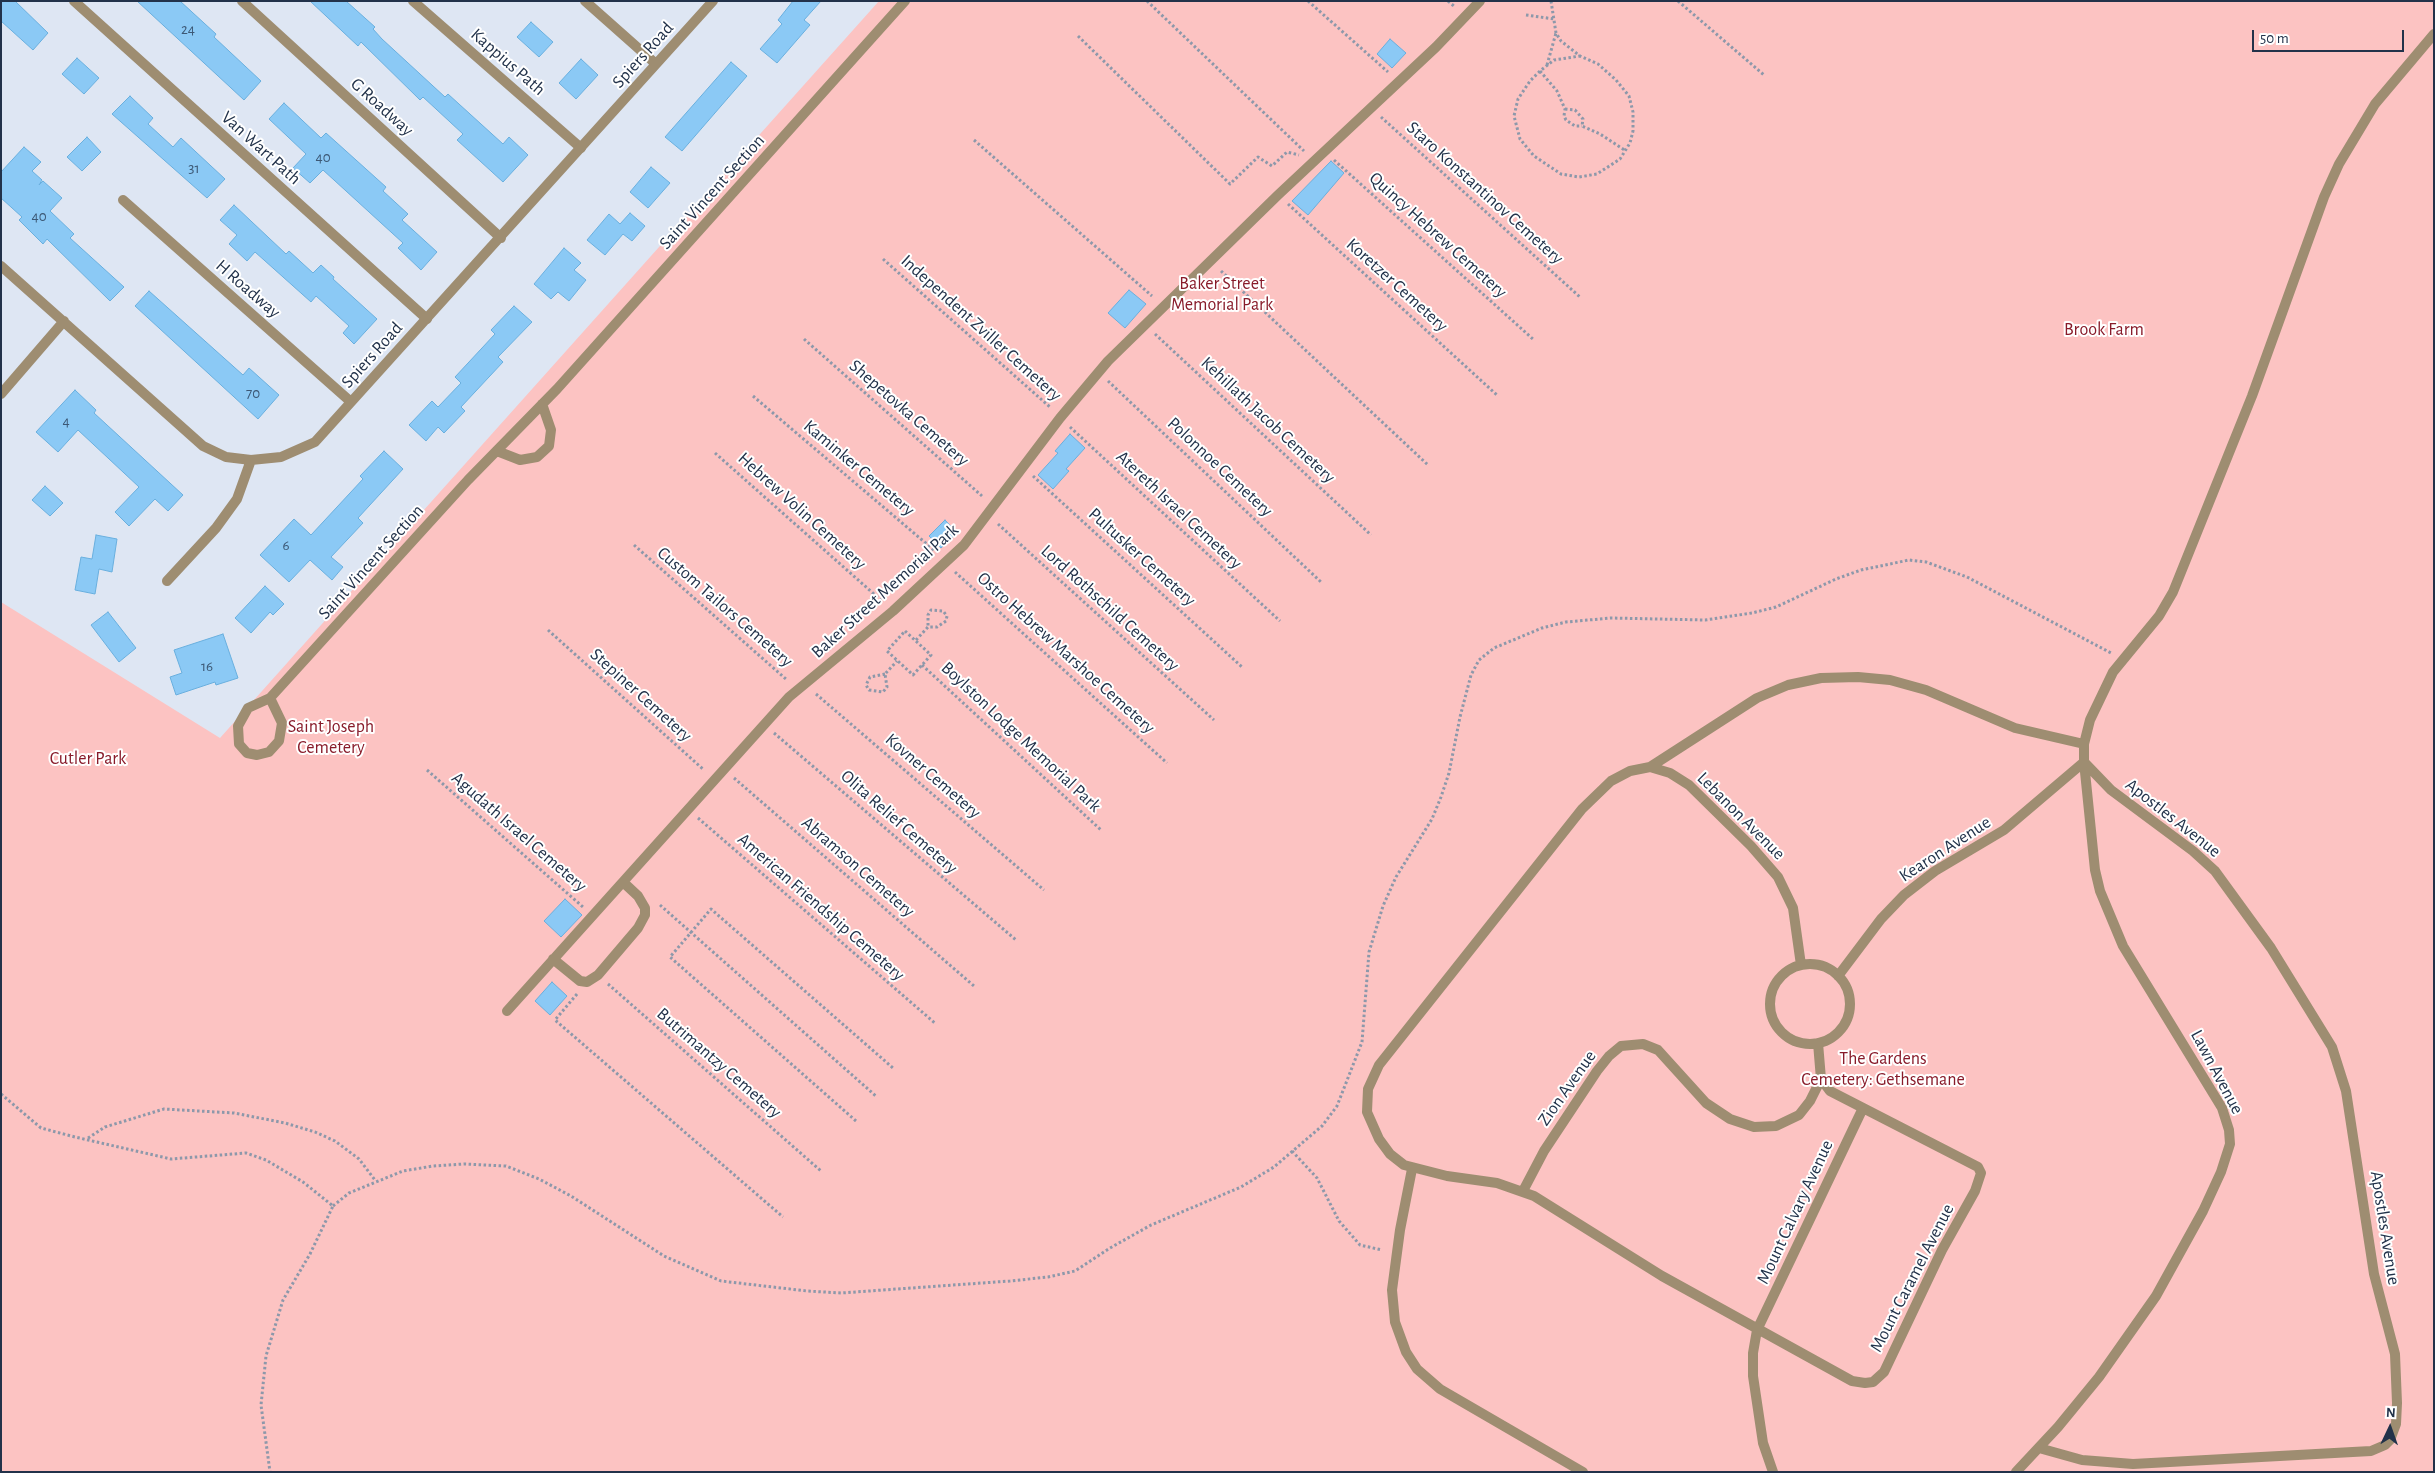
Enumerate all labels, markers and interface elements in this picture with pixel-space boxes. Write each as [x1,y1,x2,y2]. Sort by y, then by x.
street label: Spiers Road [608,17,678,93]
house number: 24 [181,20,195,38]
scale bar [2255,20,2408,52]
street label: Kappius Path [466,24,550,100]
text: 50 m [2260,31,2289,46]
street label: G Roadway [346,73,418,141]
street label: Van Wart Path [217,107,305,189]
street label: Staro Konstantinov Cemetery [1402,117,1568,269]
street label: Saint Vincent Section [655,130,769,254]
house number: 40 [315,148,331,166]
house number: 31 [188,159,200,177]
street label: Quincy Hebrew Cemetery [1365,167,1511,303]
house number: 40 [31,207,47,225]
street label: Koretzer Cemetery [1342,234,1452,336]
street label: Independent Zviller Cemetery [896,250,1066,406]
street label: H Roadway [211,255,285,323]
park label: Baker Street Memorial Park [1171,273,1273,316]
street label: Spiers Road [337,317,407,393]
park label: Brook Farm [2064,319,2144,341]
street label: Kehillath Jacob Cemetery [1196,352,1340,488]
street label: Shepetovka Cemetery [845,355,973,471]
house number: 70 [246,384,260,402]
house number: 4 [62,412,70,430]
street label: Polonnoe Cemetery [1163,413,1277,521]
street label: Kaminker Cemetery [799,415,919,521]
street label: Atereth Israel Cemetery [1112,446,1246,574]
street label: Hebrew Volin Cemetery [733,448,871,574]
street label: Saint Vincent Section [314,500,428,624]
street label: Pultusker Cemetery [1084,503,1200,611]
street label: Baker Street Memorial Park [807,519,963,663]
house number: 6 [282,536,290,554]
street label: Lord Rothschild Cemetery [1036,540,1184,676]
street label: Custom Tailors Cemetery [653,542,797,672]
street label: Ostro Hebrew Marshoe Cemetery [973,568,1159,738]
street label: Stepiner Cemetery [586,644,696,746]
house number: 16 [201,657,213,675]
street label: Boylston Lodge Memorial Park [937,657,1105,817]
park label: Saint Joseph Cemetery [288,716,374,759]
street label: Kovner Cemetery [881,729,985,823]
park label: Cutler Park [50,748,126,770]
street label: Olita Relief Cemetery [836,765,962,879]
street label: Agudath Israel Cemetery [447,767,591,897]
street label: Lebanon Avenue [1692,767,1790,865]
street label: Apostles Avenue [2121,774,2225,862]
street label: Kearon Avenue [1895,811,1995,887]
street label: Abramson Cemetery [797,812,919,922]
street label: American Friendship Cemetery [733,828,909,986]
street label: Butrimantzy Cemetery [652,1003,786,1123]
street label: Lawn Avenue [2186,1026,2248,1118]
street label: Zion Avenue [1533,1046,1601,1130]
park label: The Gardens Cemetery: Gethsemane [1801,1048,1965,1090]
street label: Mount Calvary Avenue [1752,1137,1838,1287]
street label: Apostles Avenue [2365,1169,2405,1287]
street label: Mount Caramel Avenue [1865,1200,1959,1356]
north arrow [2365,1403,2415,1453]
text: N [2386,1406,2396,1420]

